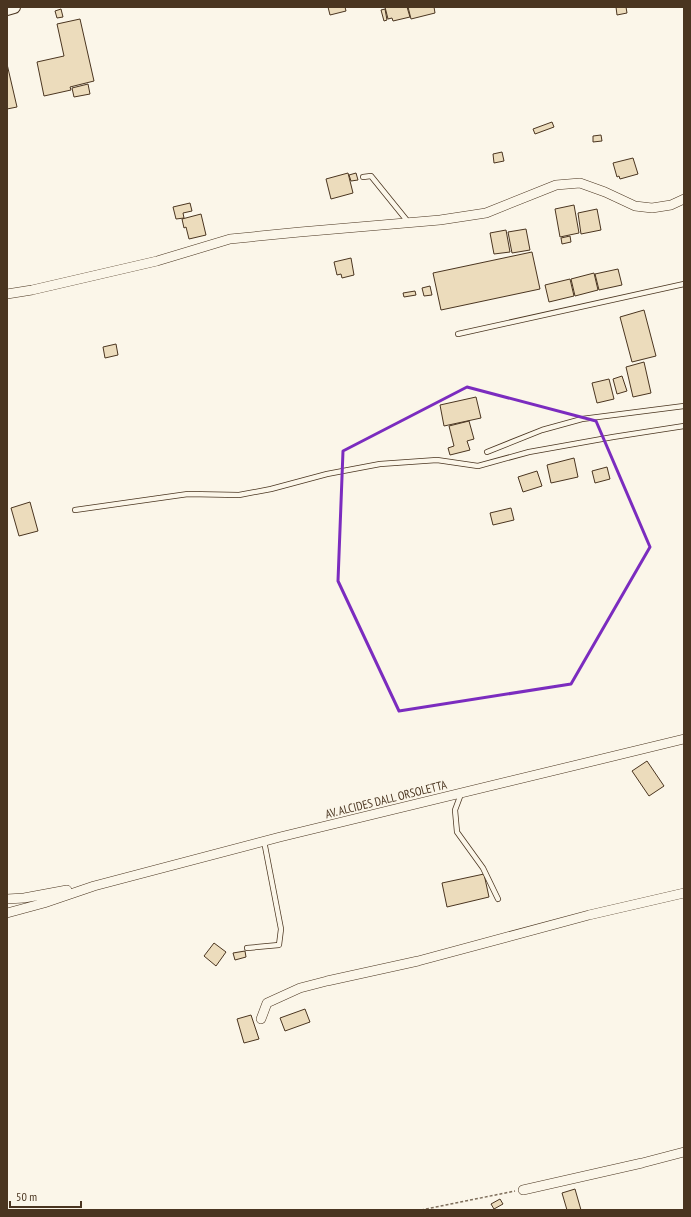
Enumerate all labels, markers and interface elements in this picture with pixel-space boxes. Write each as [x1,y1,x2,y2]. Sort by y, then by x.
street label: AV. ALCIDES DALL ORSOLETTA [324,777,449,821]
scale bar [10,1183,81,1209]
text: 50 m [16,1189,37,1204]

